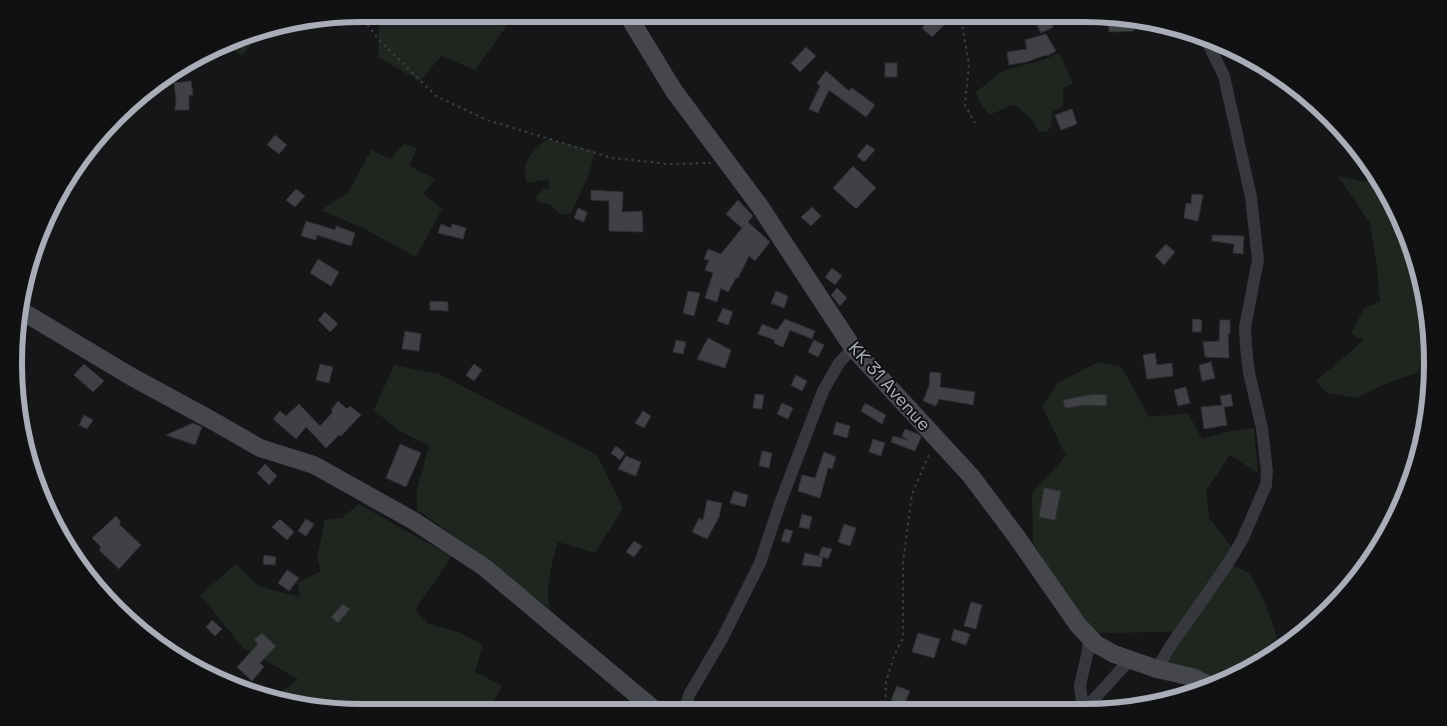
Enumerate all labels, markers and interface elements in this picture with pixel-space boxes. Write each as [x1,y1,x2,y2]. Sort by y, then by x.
street label: KK 31 Avenue [844,336,936,436]

